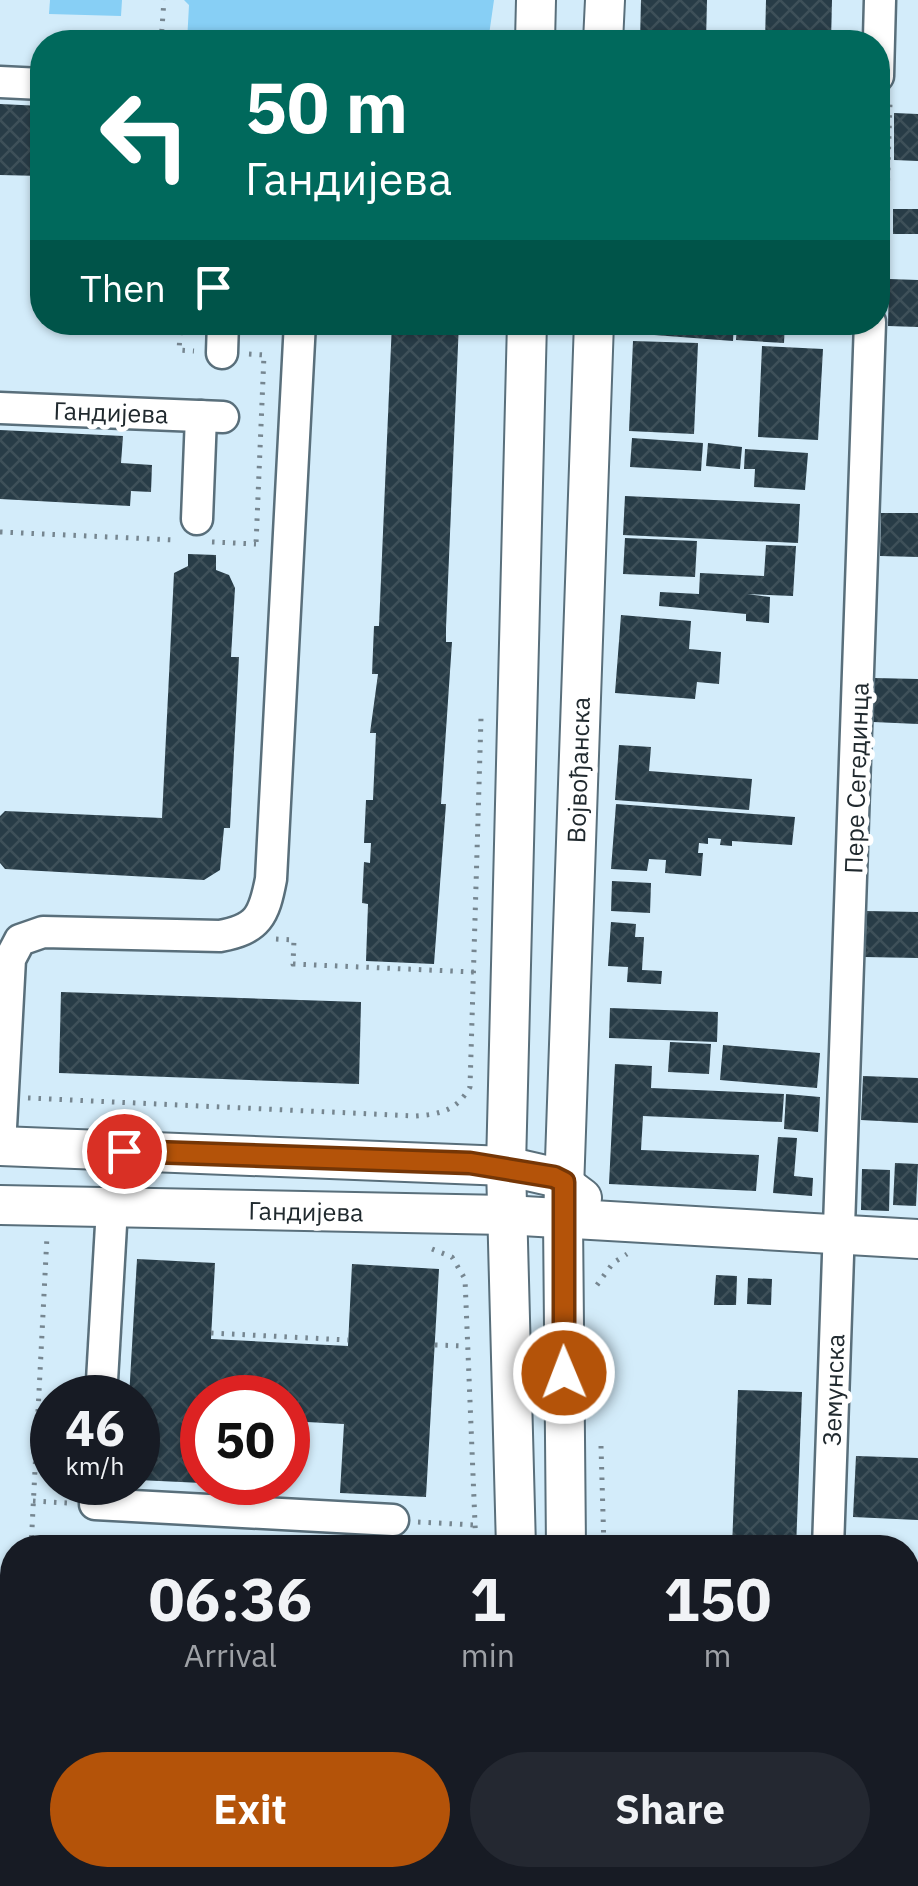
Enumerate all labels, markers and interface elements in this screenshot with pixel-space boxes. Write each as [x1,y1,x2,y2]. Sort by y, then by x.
text: 50 m [245,61,408,152]
icon: left [80,70,210,200]
text: Гандијева [245,149,452,207]
icon: arrive [186,260,241,315]
text: Then [80,263,166,312]
street label: Гандијева [53,394,169,430]
street label: Пере Сегединца [836,682,876,874]
street label: Војвођанска [559,696,597,844]
pin [82,1109,167,1194]
icon: arrive [97,1124,152,1179]
street label: Гандијева [248,1193,364,1229]
position arrow [512,1321,616,1425]
street label: Земунска [815,1333,851,1447]
speed limit sign: 50 [180,1375,310,1505]
text: 46 [65,1395,125,1460]
text: km/h [66,1449,124,1482]
text: 06:36 [149,1559,312,1638]
text: 1 [470,1559,506,1638]
text: 150 [663,1559,771,1638]
text: Arrival [184,1634,277,1676]
text: min [461,1634,515,1676]
text: m [704,1634,731,1676]
button: Exit [50,1752,450,1867]
button: Share [470,1752,870,1867]

